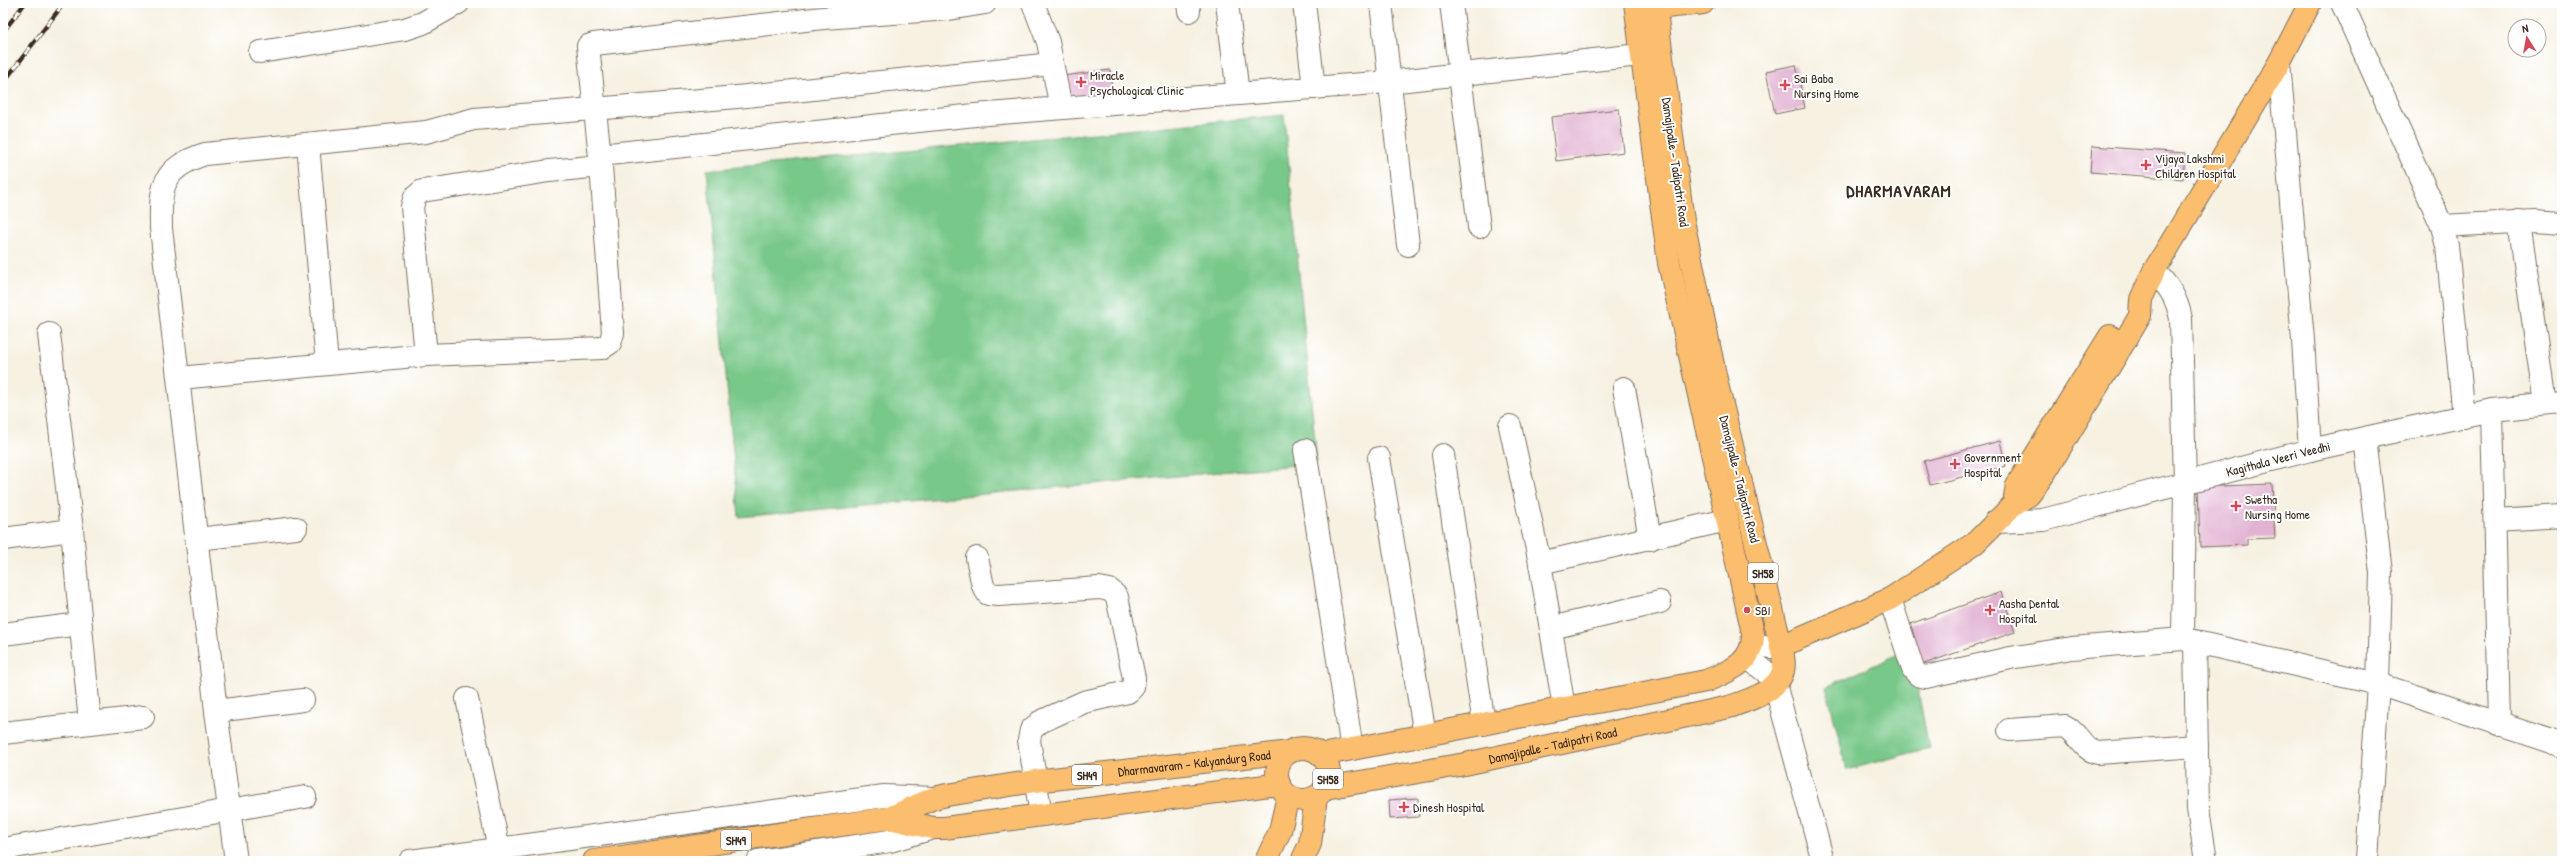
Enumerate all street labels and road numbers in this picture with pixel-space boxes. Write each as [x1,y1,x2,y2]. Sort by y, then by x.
street label: Damajipalle - Tadipatri Road [1658,96,1694,228]
street label: Damajipalle - Tadipatri Road [1715,414,1765,544]
street label: Kagithala Veeri Veedhi [2224,437,2332,481]
road number: SH58 [1748,563,1778,583]
street label: Damajipalle - Tadipatri Road [1487,722,1619,768]
street label: Dharmavaram - Kalyandurg Road [1117,745,1271,781]
road number: SH49 [1072,765,1102,785]
road number: SH58 [1313,769,1343,789]
road number: SH49 [721,830,751,850]

